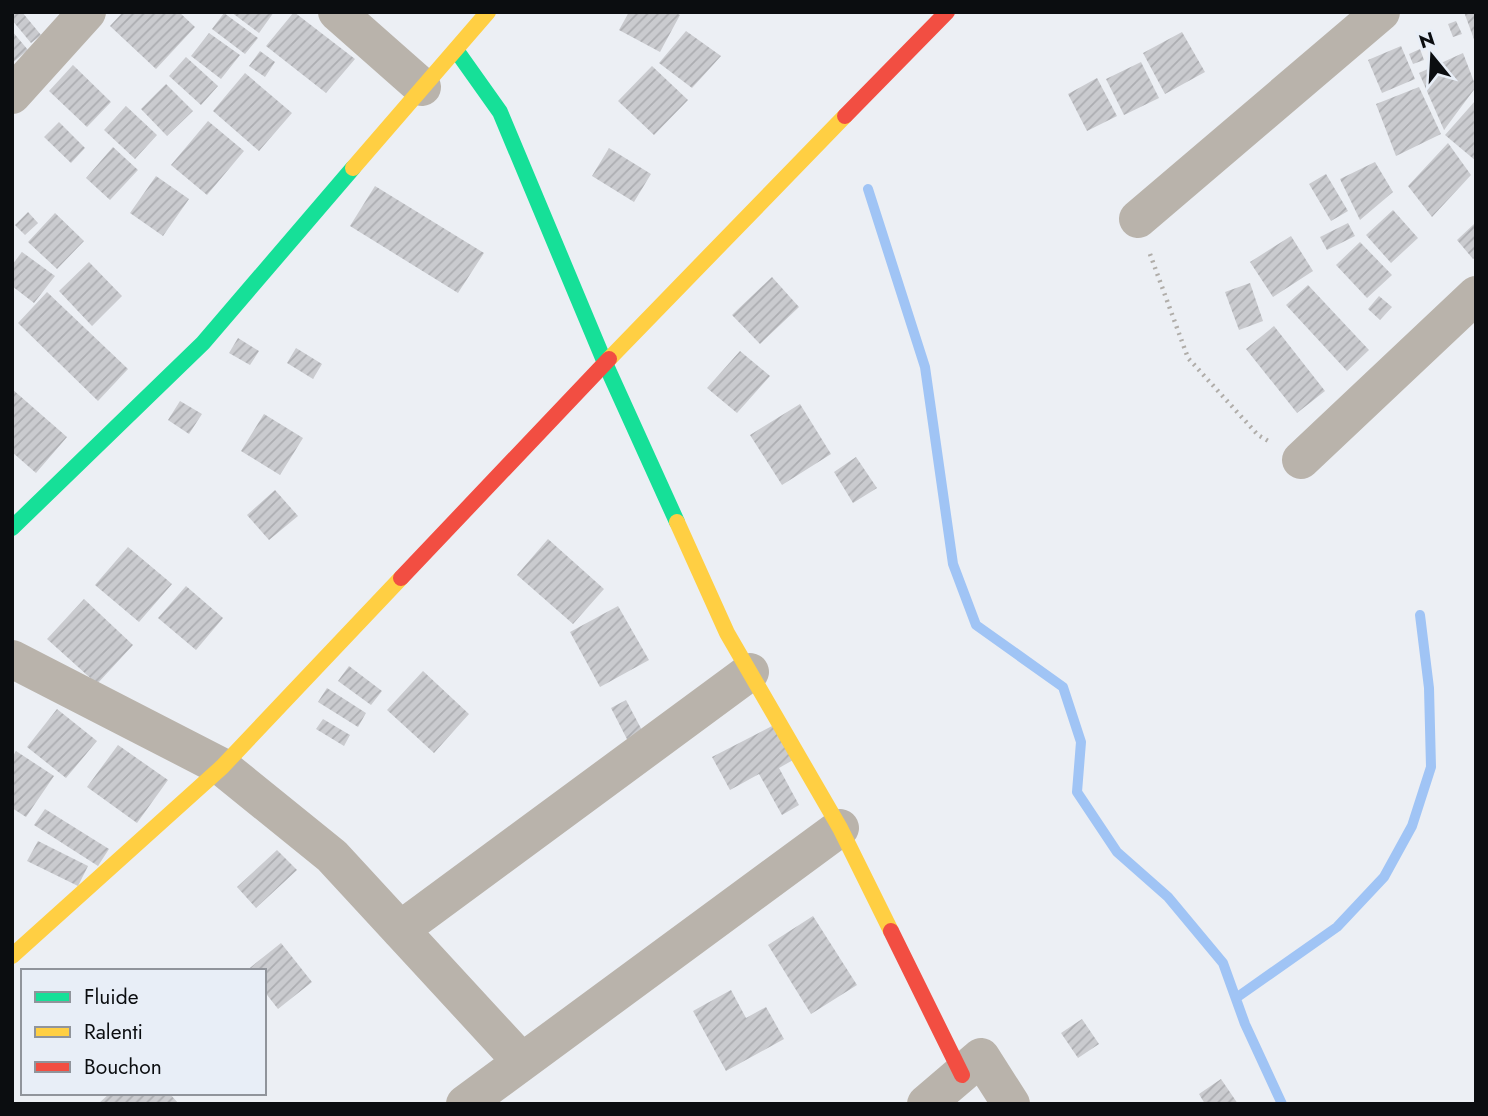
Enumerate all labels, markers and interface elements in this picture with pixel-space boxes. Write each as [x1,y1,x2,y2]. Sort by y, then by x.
north arrow [1397,21,1467,91]
text: N [1416,25,1438,55]
legend [21,969,266,1095]
text: Fluide [84,982,139,1012]
text: Ralenti [84,1017,143,1047]
text: Bouchon [84,1052,162,1082]

